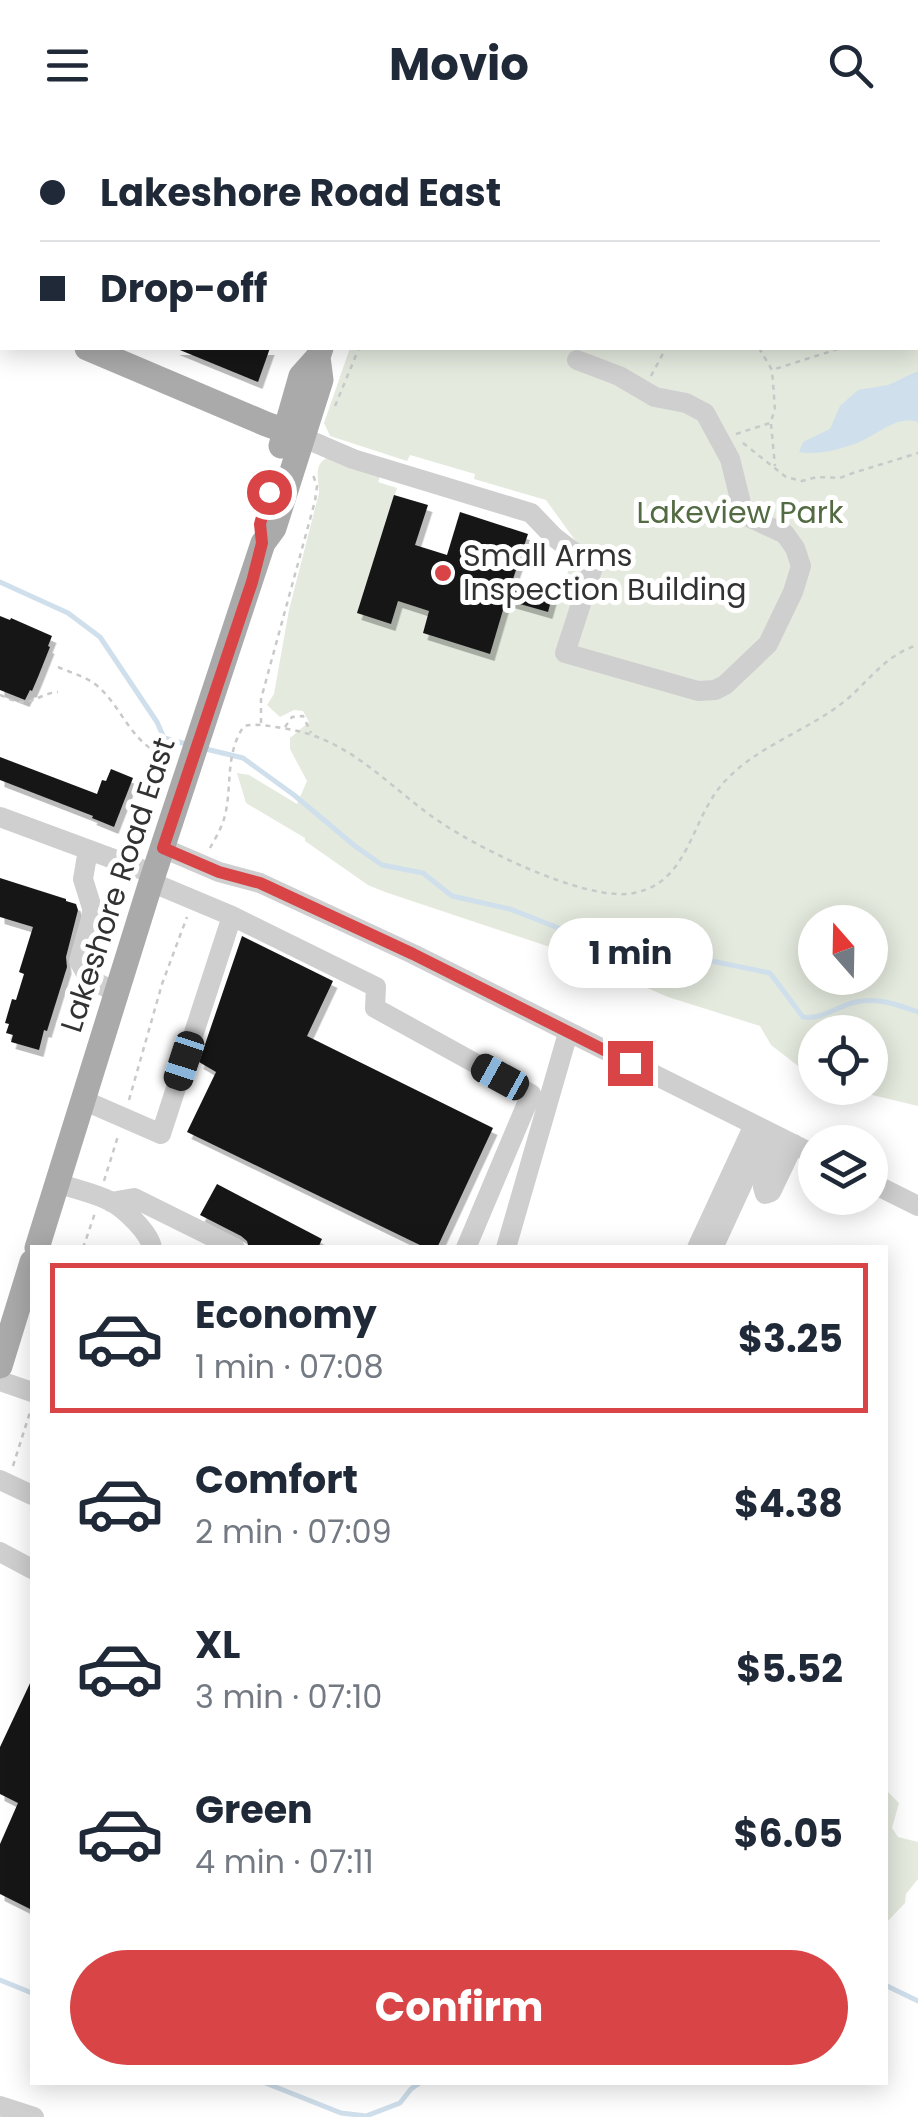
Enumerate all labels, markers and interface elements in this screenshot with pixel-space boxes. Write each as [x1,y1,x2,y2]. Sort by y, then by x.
text: Movio [389,33,529,96]
icon: menu [40,38,95,93]
icon: search [823,38,878,93]
text: Lakeshore Road East [100,166,501,219]
text: Drop-off [100,262,268,315]
route start [247,470,292,515]
park label: Lakeview Park [637,491,844,534]
place label: Small Arms Inspection Building [463,534,747,611]
marker: Small Arms Inspection Building [432,562,454,584]
street label: Lakeshore Road East [50,732,185,1038]
north arrow [798,905,888,995]
map controls [798,905,888,1215]
callout: 1 min [548,918,712,988]
text: 1 min [589,930,672,975]
button: locate [798,1015,888,1105]
car [160,1028,208,1094]
route end [608,1041,653,1086]
car [466,1049,534,1105]
button: layers [798,1125,888,1215]
text: Economy [195,1288,377,1341]
icon: car [75,1293,165,1383]
text: $3.25 [738,1312,843,1365]
text: 1 min · 07:08 [195,1344,384,1389]
text: Comfort [195,1453,358,1506]
icon: car [75,1458,165,1548]
text: $4.38 [734,1477,843,1530]
text: 2 min · 07:09 [195,1509,392,1554]
text: XL [195,1618,240,1671]
icon: car [75,1623,165,1713]
text: $5.52 [736,1642,843,1695]
text: 3 min · 07:10 [195,1674,382,1719]
text: Green [195,1783,313,1836]
icon: car [75,1788,165,1878]
text: $6.05 [734,1807,843,1860]
text: 4 min · 07:11 [195,1839,374,1884]
button: Confirm [70,1950,848,2065]

